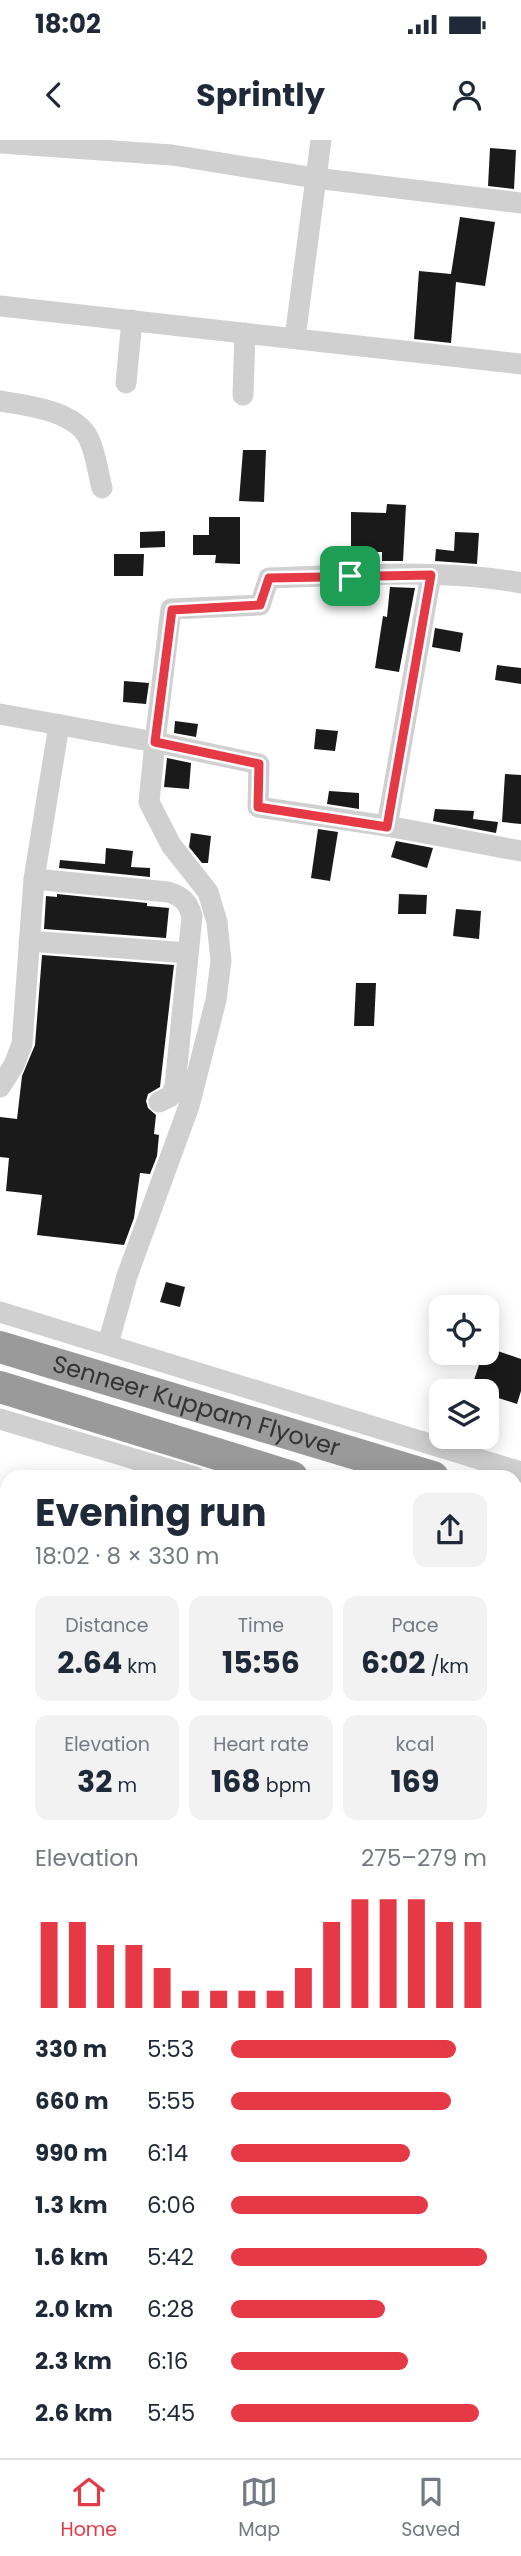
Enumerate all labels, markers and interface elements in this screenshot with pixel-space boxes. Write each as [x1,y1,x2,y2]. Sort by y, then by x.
text: 18:02 [35,6,101,42]
text: Sprintly [196,72,325,117]
icon: back [35,76,73,114]
icon: person [448,76,486,114]
pin [320,546,380,606]
icon: arrive [331,557,369,595]
map controls [429,1295,499,1449]
button: locate [429,1295,499,1365]
street label: Senneer Kuppam Flyover [49,1347,344,1464]
button: layers [429,1379,499,1449]
text: Evening run [35,1486,267,1539]
button: share [413,1493,487,1567]
text: 18:02 · 8 × 330 m [35,1540,220,1572]
text: Distance [65,1612,149,1639]
text: Time [238,1612,284,1639]
text: Pace [391,1612,439,1639]
text: 2.64 [57,1641,122,1684]
text: 15:56 [222,1641,300,1684]
text: 6:02 [361,1641,425,1684]
text: km [122,1653,157,1680]
text: /km [425,1653,469,1680]
text: Elevation [64,1731,150,1758]
text: Heart rate [213,1731,309,1758]
text: kcal [396,1731,434,1758]
text: 32 [77,1760,112,1803]
text: 168 [211,1760,261,1803]
text: 169 [391,1760,439,1803]
text: m [112,1772,137,1799]
text: bpm [261,1772,311,1799]
text: Elevation [35,1842,139,1874]
text: 275–279 m [361,1842,487,1874]
text: 330 m [35,2033,107,2065]
text: 5:53 [147,2033,194,2065]
text: 660 m [35,2085,109,2117]
text: 5:55 [147,2085,195,2117]
text: 990 m [35,2137,108,2169]
text: 6:14 [147,2137,188,2169]
text: 1.3 km [35,2189,108,2221]
text: 6:06 [147,2189,196,2221]
text: 1.6 km [35,2241,108,2273]
text: 5:42 [147,2241,194,2273]
text: 2.0 km [35,2293,113,2325]
text: 6:28 [147,2293,194,2325]
text: 2.3 km [35,2345,112,2377]
text: 6:16 [147,2345,188,2377]
text: 2.6 km [35,2397,113,2429]
text: 5:45 [147,2397,195,2429]
tab: Home [60,2473,117,2544]
tab: Map [238,2473,280,2544]
tab: Saved [401,2473,460,2544]

